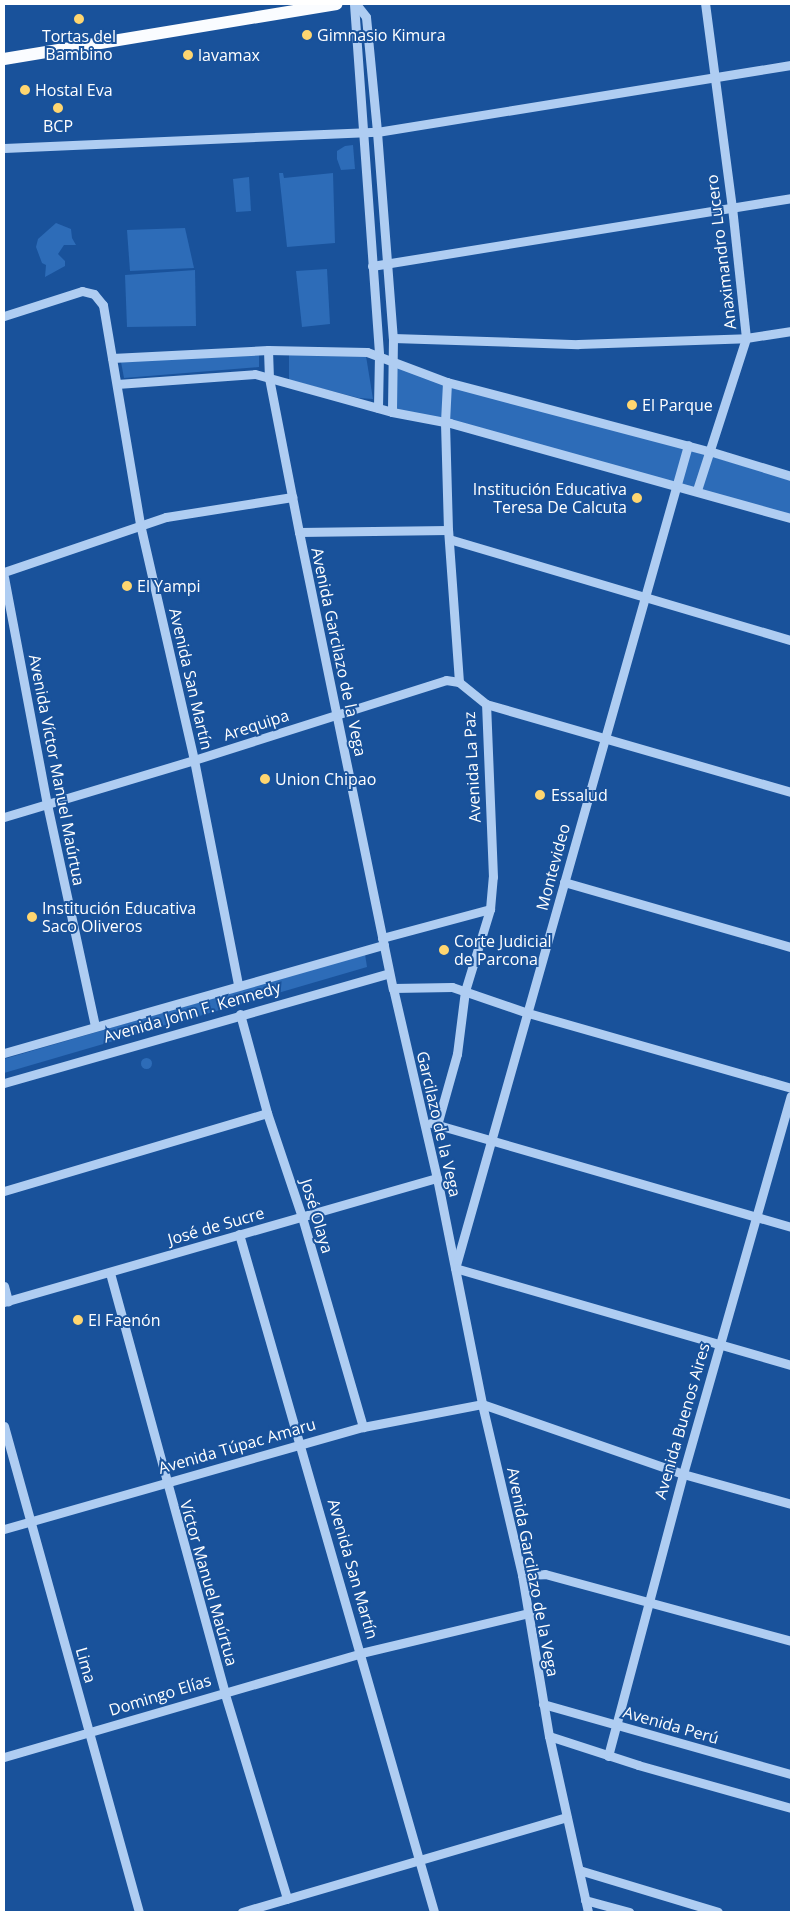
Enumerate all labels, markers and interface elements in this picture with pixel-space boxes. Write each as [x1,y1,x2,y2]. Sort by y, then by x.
marker: Tortas del Bambino [73,13,85,25]
place label: Gimnasio Kimura [317,25,446,45]
place label: Tortas del Bambino [42,26,116,64]
marker: Gimnasio Kimura [301,29,313,41]
place label: lavamax [198,45,260,65]
marker: lavamax [182,49,194,61]
place label: Hostal Eva [35,80,113,100]
marker: Hostal Eva [19,84,31,96]
marker: BCP [52,102,64,114]
place label: BCP [43,116,73,136]
street label: Anaximandro Lucero [702,173,740,331]
place label: El Parque [642,395,713,415]
marker: El Parque [626,399,638,411]
place label: Institución Educativa Teresa De Calcuta [473,479,627,517]
marker: Institución Educativa Teresa De Calcuta [631,492,643,504]
street label: Avenida Garcilazo de la Vega [307,546,371,758]
place label: El Yampi [137,576,201,596]
marker: El Yampi [121,580,133,592]
street label: Avenida San Martín [165,606,217,752]
street label: Avenida Víctor Manuel Maúrtua [25,653,89,887]
street label: Arequipa [221,705,291,745]
street label: Avenida La Paz [460,711,484,823]
place label: Union Chipao [275,769,376,789]
marker: Union Chipao [259,773,271,785]
place label: Essalud [551,785,608,805]
marker: Essalud [533,788,547,802]
street label: Montevideo [532,822,574,912]
place label: Institución Educativa Saco Oliveros [42,898,196,936]
marker: Institución Educativa Saco Oliveros [26,911,38,923]
place label: Corte Judicial de Parcona [454,931,552,969]
marker: Corte Judicial de Parcona [438,944,450,956]
street label: Avenida John F. Kennedy [101,978,283,1046]
street label: Garcilazo de la Vega [413,1049,465,1199]
street label: José Olaya [297,1176,337,1256]
street label: José de Sucre [166,1203,266,1249]
place label: El Faenón [88,1310,160,1330]
marker: El Faenón [72,1314,84,1326]
street label: Avenida Buenos Aires [651,1341,713,1501]
street label: Avenida Túpac Amaru [156,1414,318,1478]
street label: Avenida Garcilazo de la Vega [503,1466,563,1678]
street label: Avenida San Martín [324,1497,382,1641]
street label: Víctor Manuel Maúrtua [176,1498,242,1668]
street label: Lima [72,1645,100,1685]
street label: Domingo Elías [107,1670,213,1720]
street label: Avenida Perú [621,1702,721,1748]

